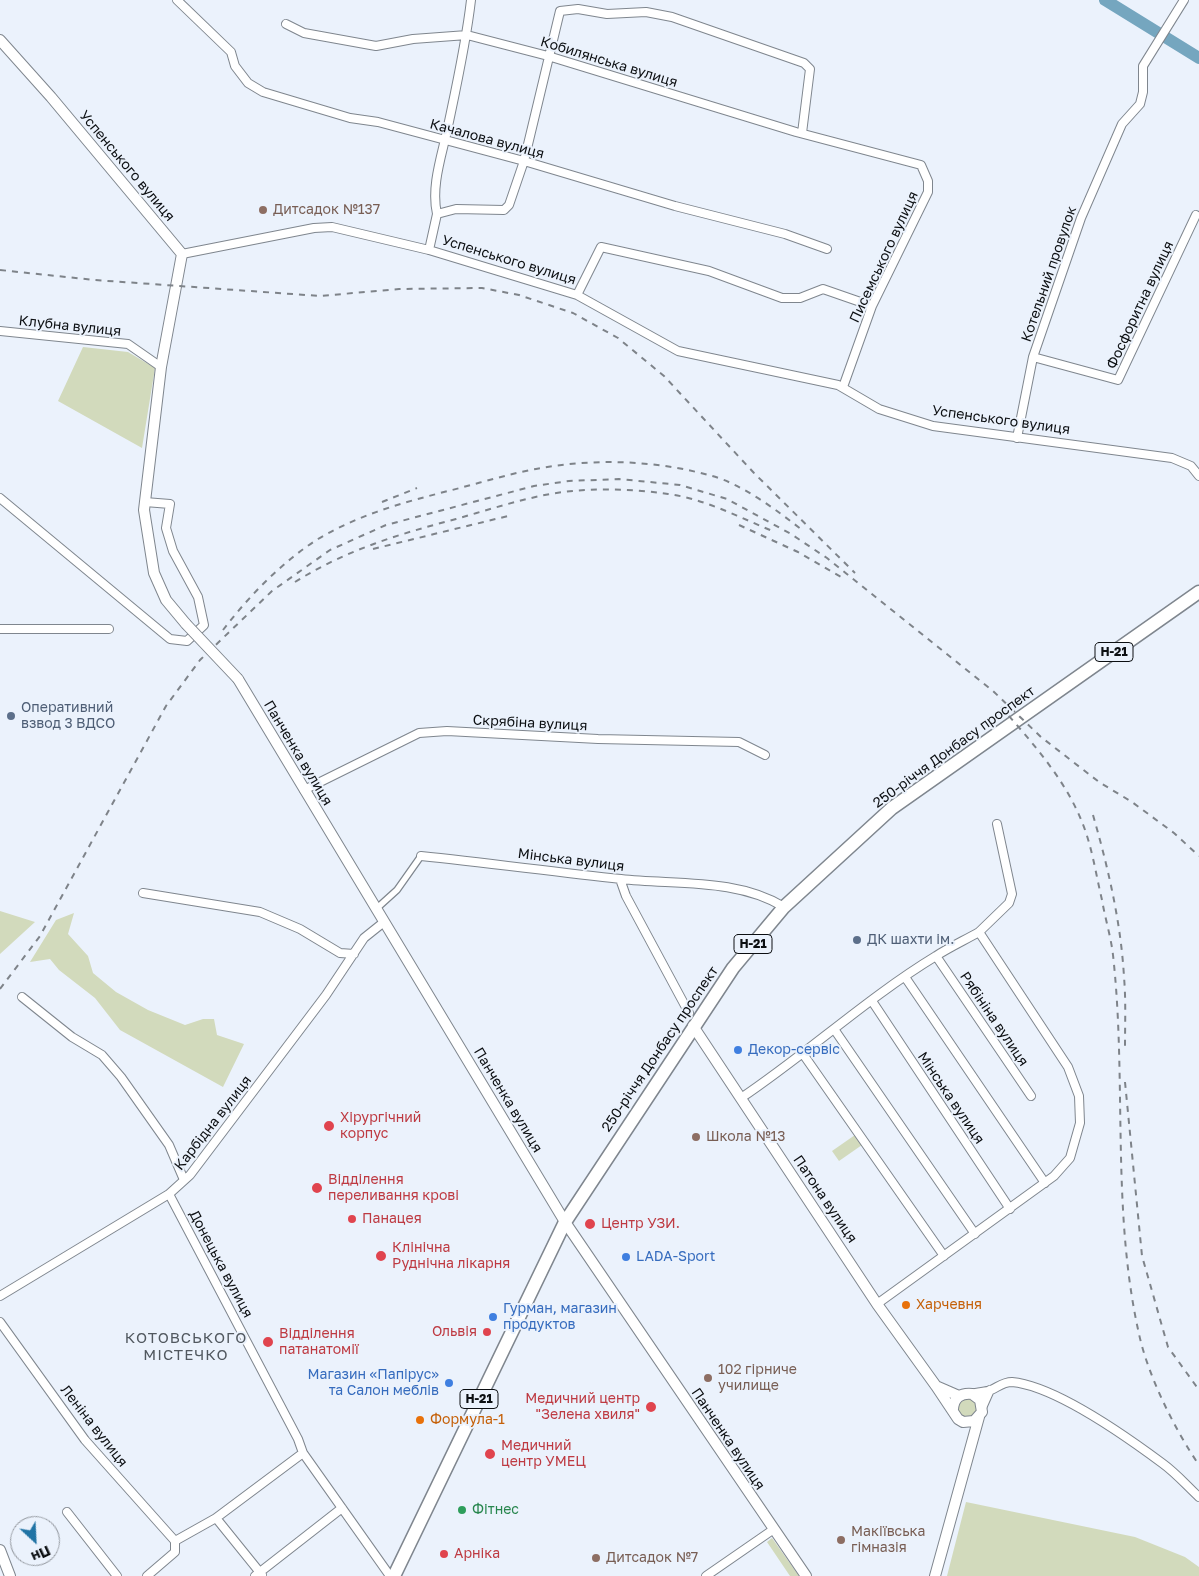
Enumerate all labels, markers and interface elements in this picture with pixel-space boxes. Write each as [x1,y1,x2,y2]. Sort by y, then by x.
street label: Кобилянська вулиця [538,33,680,91]
street label: Успенського вулиця [76,107,178,225]
street label: Качалова вулиця [428,116,546,162]
street label: Писемського вулиця [846,189,922,325]
place label: Дитсадок №137 [273,202,380,218]
marker: Дитсадок №137 [257,204,269,216]
street label: Котельний провулок [1018,204,1080,344]
street label: Успенського вулиця [440,232,578,288]
street label: Фосфоритна вулиця [1103,238,1177,372]
street label: Клубна вулиця [18,312,122,340]
street label: Успенського вулиця [931,402,1071,438]
road number: Н-21 [1095,642,1133,662]
street label: 250-річчя Донбасу проспект [870,683,1038,811]
street label: Панченка вулиця [260,697,336,809]
place label: Оперативний взвод 3 ВДСО [21,700,115,732]
marker: Оперативний взвод 3 ВДСО [5,710,17,722]
street label: Скрябіна вулиця [472,712,588,734]
street label: Мінська вулиця [517,845,625,875]
place label: ДК шахти ім. [867,932,954,948]
road number: Н-21 [734,934,772,954]
marker: ДК шахти ім. [851,934,863,946]
street label: 250-річчя Донбасу проспект [598,963,722,1135]
street label: Рябініна вулиця [956,969,1032,1069]
place label: Декор-сервіс [748,1042,840,1058]
street label: Панченка вулиця [470,1044,546,1156]
marker: Декор-сервіс [732,1044,744,1056]
street label: Мінська вулиця [914,1049,988,1147]
street label: Карбідна вулиця [171,1072,255,1174]
place label: Хірургічний корпус [340,1110,421,1142]
marker: Хірургічний корпус [322,1119,336,1133]
place label: Школа №13 [706,1129,786,1145]
marker: Школа №13 [690,1131,702,1143]
street label: Патона вулиця [790,1152,860,1246]
place label: Відділення переливання крові [328,1172,459,1204]
marker: Відділення переливання крові [310,1181,324,1195]
street label: Донецька вулиця [186,1207,256,1321]
place label: Панацея [362,1211,422,1227]
marker: Панацея [346,1213,358,1225]
place label: Центр УЗИ. [601,1216,680,1232]
marker: Центр УЗИ. [583,1217,597,1231]
place label: Клінічна Руднічна лікарня [392,1240,510,1272]
marker: Клінічна Руднічна лікарня [374,1249,388,1263]
place label: LADA-Sport [636,1249,715,1265]
marker: LADA-Sport [620,1251,632,1263]
place label: Харчевня [916,1297,982,1313]
marker: Харчевня [900,1299,912,1311]
place label: Гурман, магазин продуктов [503,1301,617,1334]
marker: Гурман, магазин продуктов [487,1311,499,1323]
place label: Ольвія [432,1324,477,1340]
place label: Відділення патанатомії [279,1326,359,1358]
marker: Ольвія [481,1326,493,1338]
district label: КОТОВСЬКОГО МІСТЕЧКО [123,1329,249,1364]
marker: Відділення патанатомії [261,1335,275,1349]
place label: 102 гірниче училище [718,1362,797,1394]
place label: Магазин «Папірус» та Салон меблів [308,1367,439,1400]
marker: 102 гірниче училище [702,1372,714,1384]
marker: Магазин «Папірус» та Салон меблів [443,1377,455,1389]
street label: Леніна вулиця [57,1382,131,1470]
street label: Панченка вулиця [688,1385,768,1493]
road number: Н-21 [460,1390,498,1408]
place label: Медичний центр "Зелена хвиля" [525,1391,640,1424]
marker: Медичний центр "Зелена хвиля" [644,1400,658,1414]
place label: Формула-1 [430,1412,505,1428]
marker: Формула-1 [414,1414,426,1426]
place label: Медичний центр УМЕЦ [501,1438,586,1470]
marker: Медичний центр УМЕЦ [483,1447,497,1461]
place label: Фітнес [472,1502,519,1518]
marker: Фітнес [456,1504,468,1516]
north arrow [10,1516,60,1566]
place label: Макіївська гімназія [851,1524,925,1556]
marker: Макіївська гімназія [835,1534,847,1546]
text: Пн [29,1542,53,1566]
place label: Арніка [454,1546,500,1562]
marker: Арніка [438,1548,450,1560]
place label: Дитсадок №7 [606,1550,698,1566]
marker: Дитсадок №7 [590,1552,602,1564]

